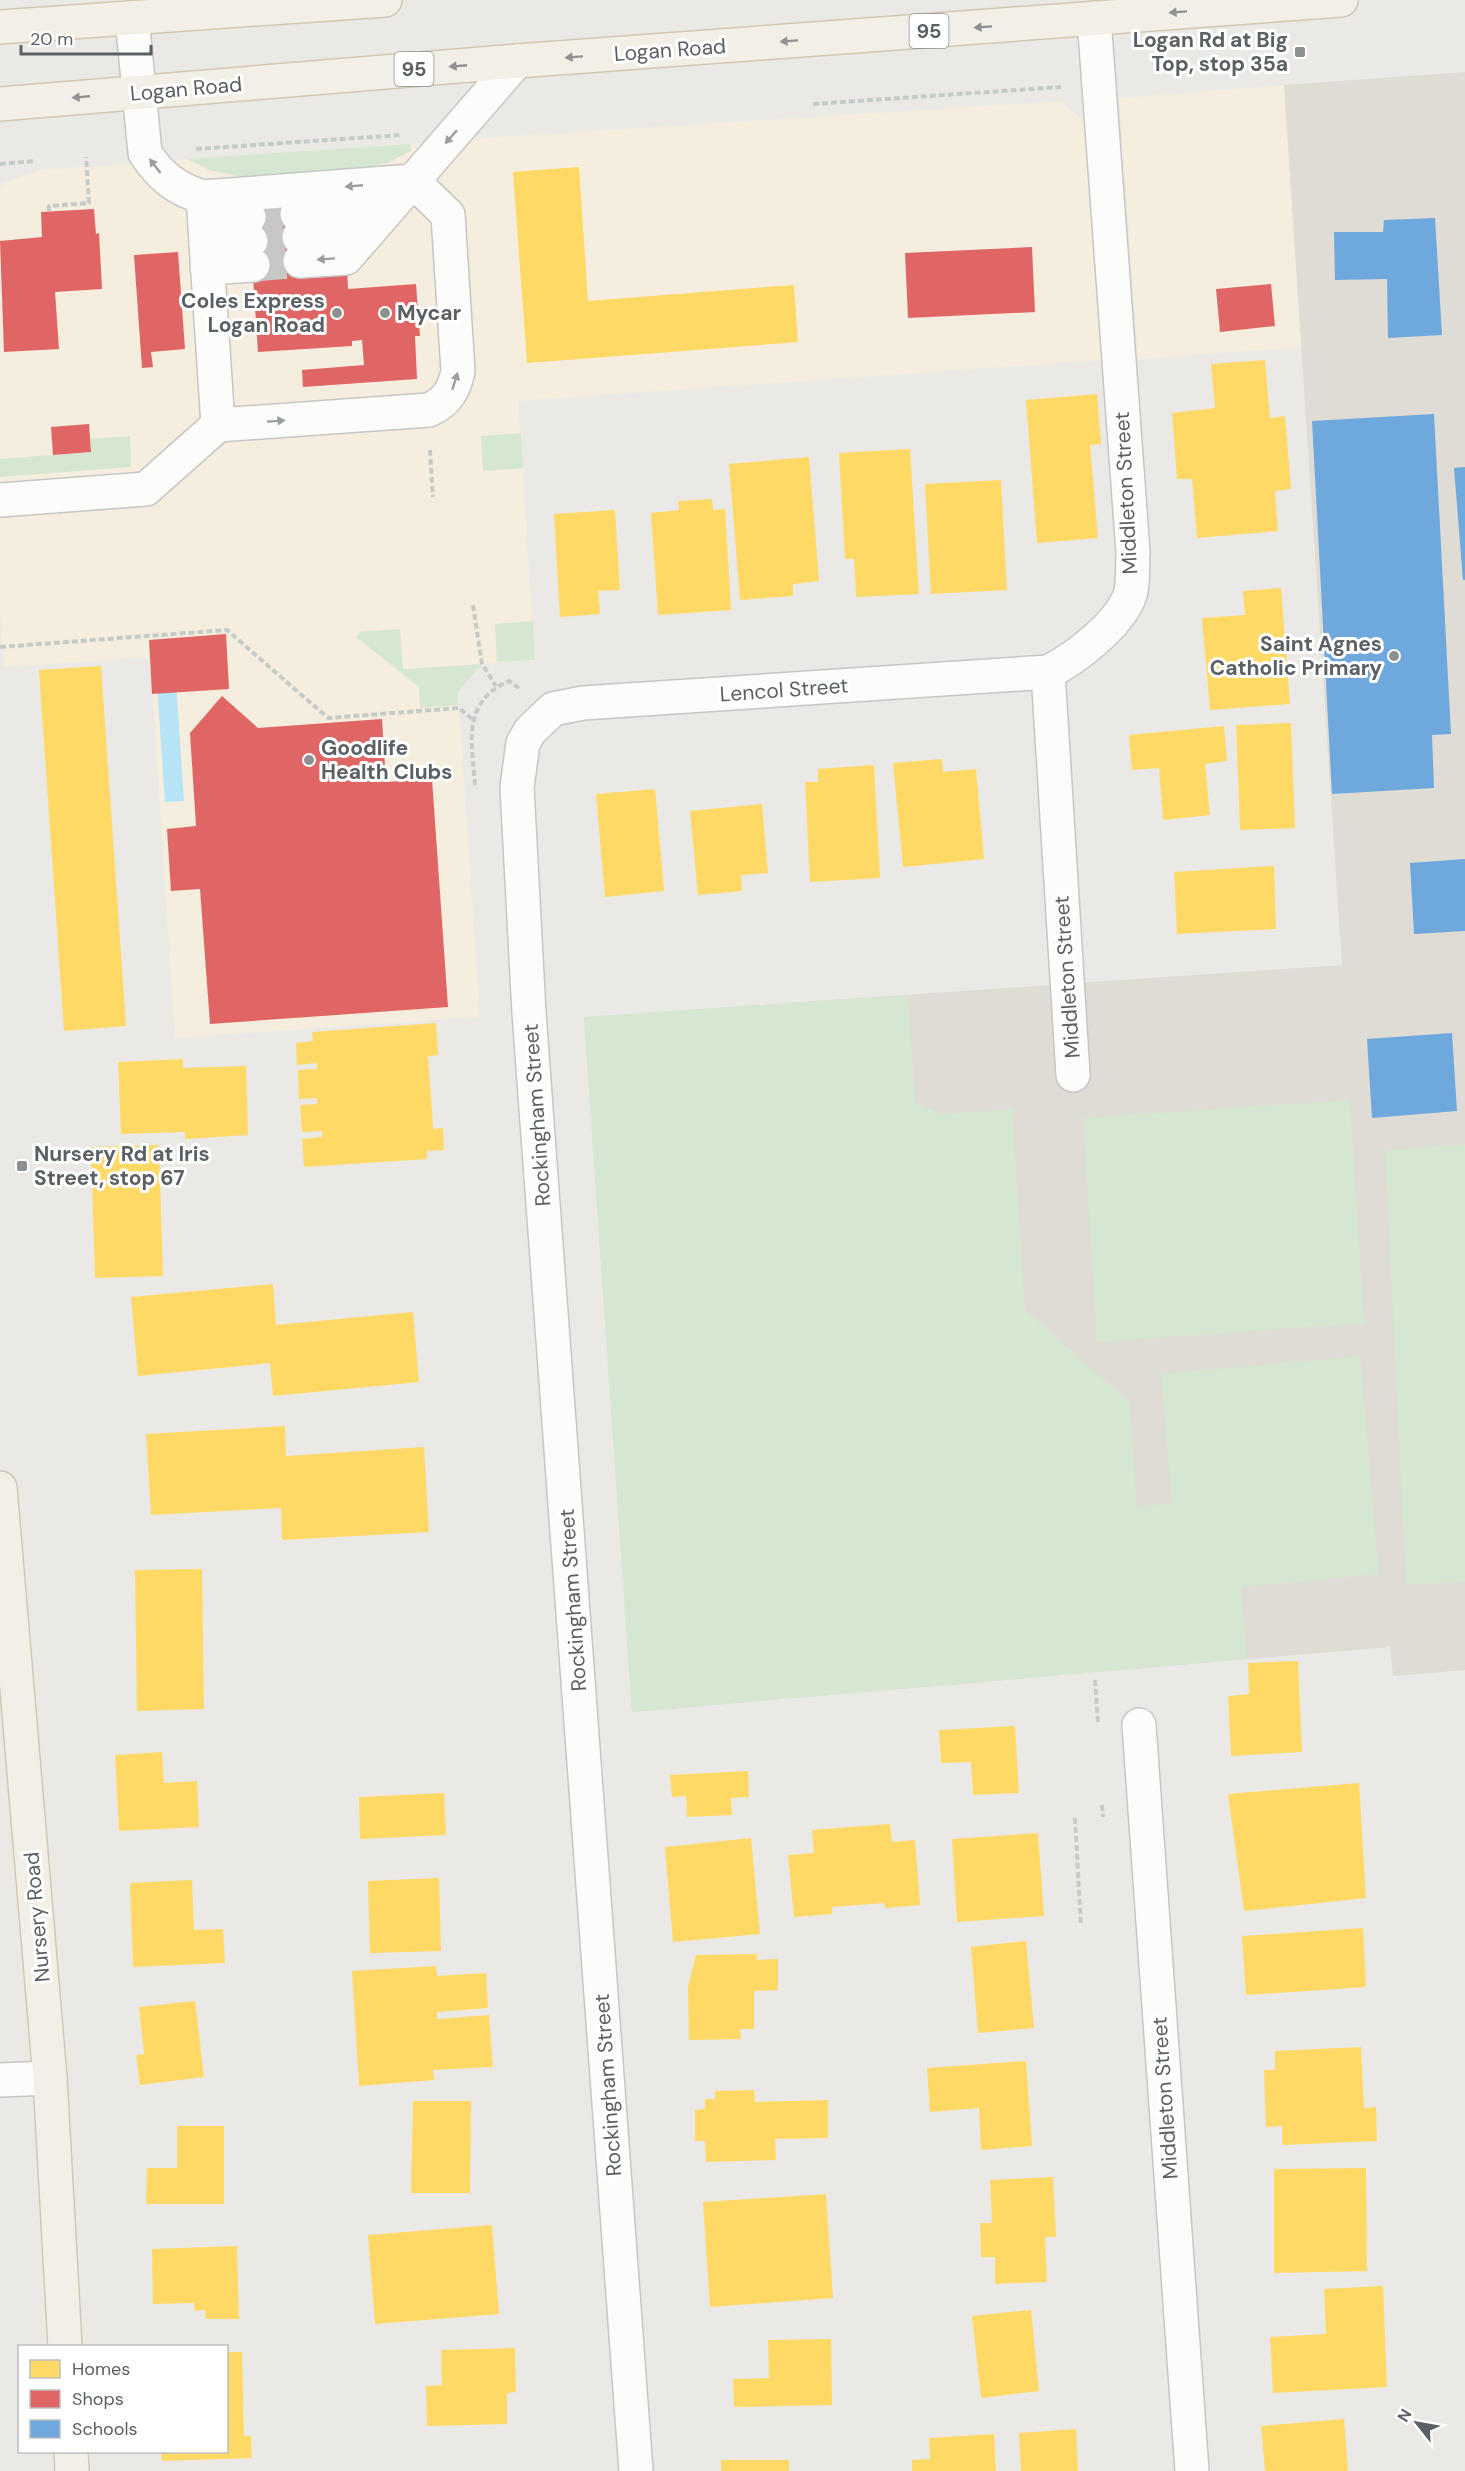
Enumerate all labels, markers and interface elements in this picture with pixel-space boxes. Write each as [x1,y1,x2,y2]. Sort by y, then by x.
one-way arrow [1168,7,1187,17]
road number: 95 [910,14,948,48]
scale bar [21,18,152,56]
one-way arrow [974,22,993,32]
place label: Logan Rd at Big Top, stop 35a [1133,26,1288,78]
text: 20 m [30,27,73,51]
street label: Logan Road [613,32,727,68]
one-way arrow [779,37,798,46]
marker: Logan Rd at Big Top, stop 35a [1293,45,1307,59]
road number: 95 [394,52,434,86]
one-way arrow [564,52,583,62]
one-way arrow [449,61,468,70]
street label: Logan Road [129,70,243,108]
one-way arrow [72,93,91,102]
one-way arrow [445,129,458,144]
one-way arrow [149,158,162,174]
one-way arrow [345,181,364,191]
one-way arrow [317,255,336,264]
place label: Coles Express Logan Road [181,287,325,339]
place label: Mycar [397,299,461,327]
marker: Coles Express Logan Road [330,306,344,320]
marker: Mycar [378,306,392,320]
one-way arrow [451,372,460,390]
street label: Middleton Street [1108,411,1144,575]
one-way arrow [267,416,286,426]
place label: Saint Agnes Catholic Primary [1210,630,1382,682]
marker: Saint Agnes Catholic Primary [1387,649,1401,663]
street label: Lencol Street [719,672,849,708]
place label: Goodlife Health Clubs [321,734,453,786]
marker: Goodlife Health Clubs [302,753,316,767]
street label: Middleton Street [1047,895,1087,1059]
street label: Rockingham Street [517,1023,557,1207]
place label: Nursery Rd at Iris Street, stop 67 [34,1140,210,1192]
marker: Nursery Rd at Iris Street, stop 67 [15,1159,29,1173]
street label: Rockingham Street [553,1508,593,1692]
street label: Nursery Road [17,1851,57,1983]
street label: Rockingham Street [588,1993,628,2177]
street label: Middleton Street [1145,2016,1185,2180]
legend [18,2345,228,2453]
text: Homes [72,2357,130,2381]
text: Shops [72,2387,124,2411]
north arrow [1387,2393,1447,2453]
text: N [1393,2405,1417,2426]
text: Schools [72,2417,137,2441]

